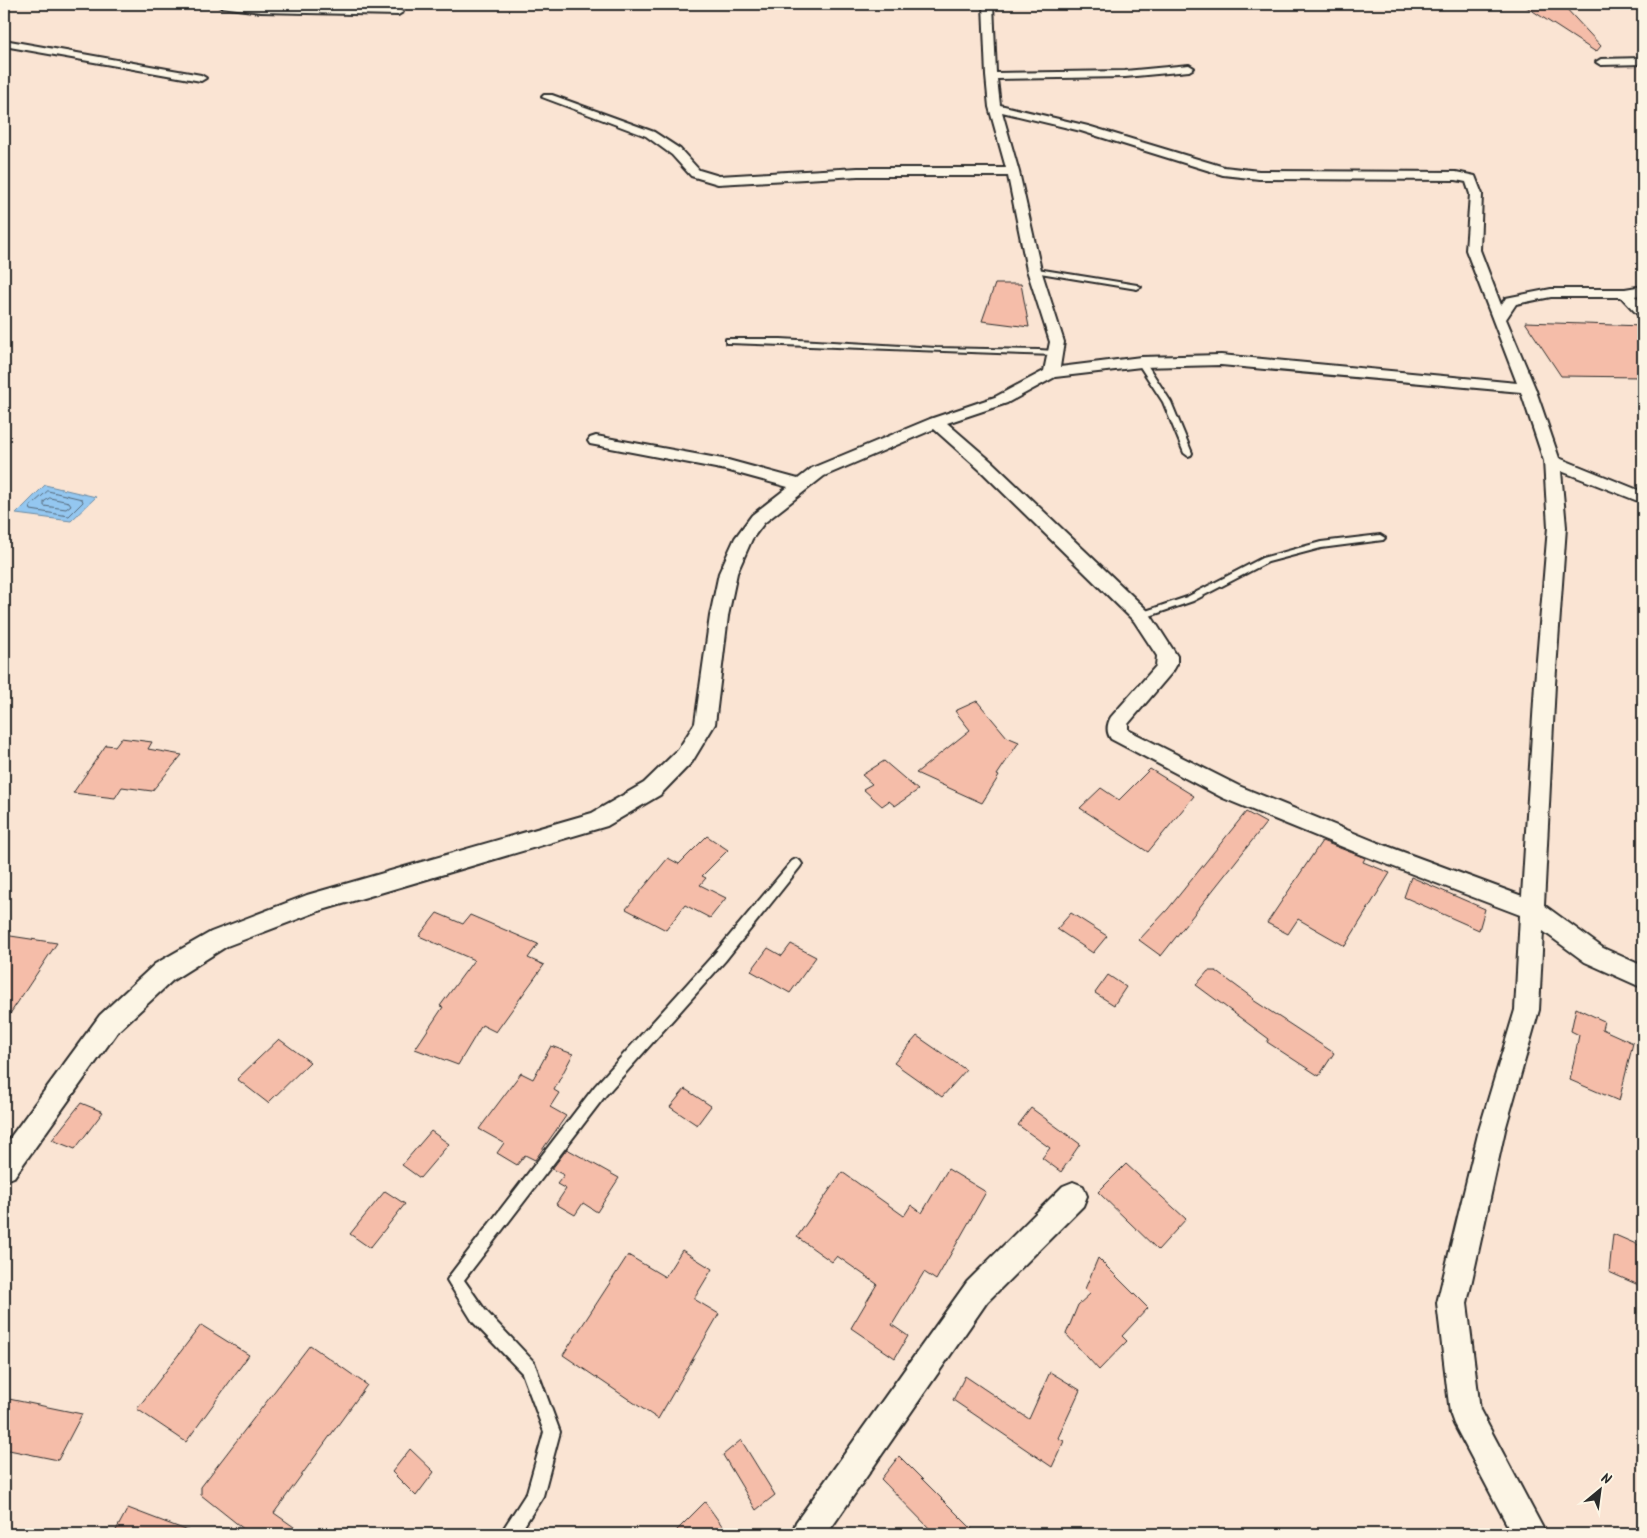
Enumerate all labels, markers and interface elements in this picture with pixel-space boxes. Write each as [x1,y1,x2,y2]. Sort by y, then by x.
north arrow [1574,1466,1624,1516]
text: N [1597,1468,1615,1491]

